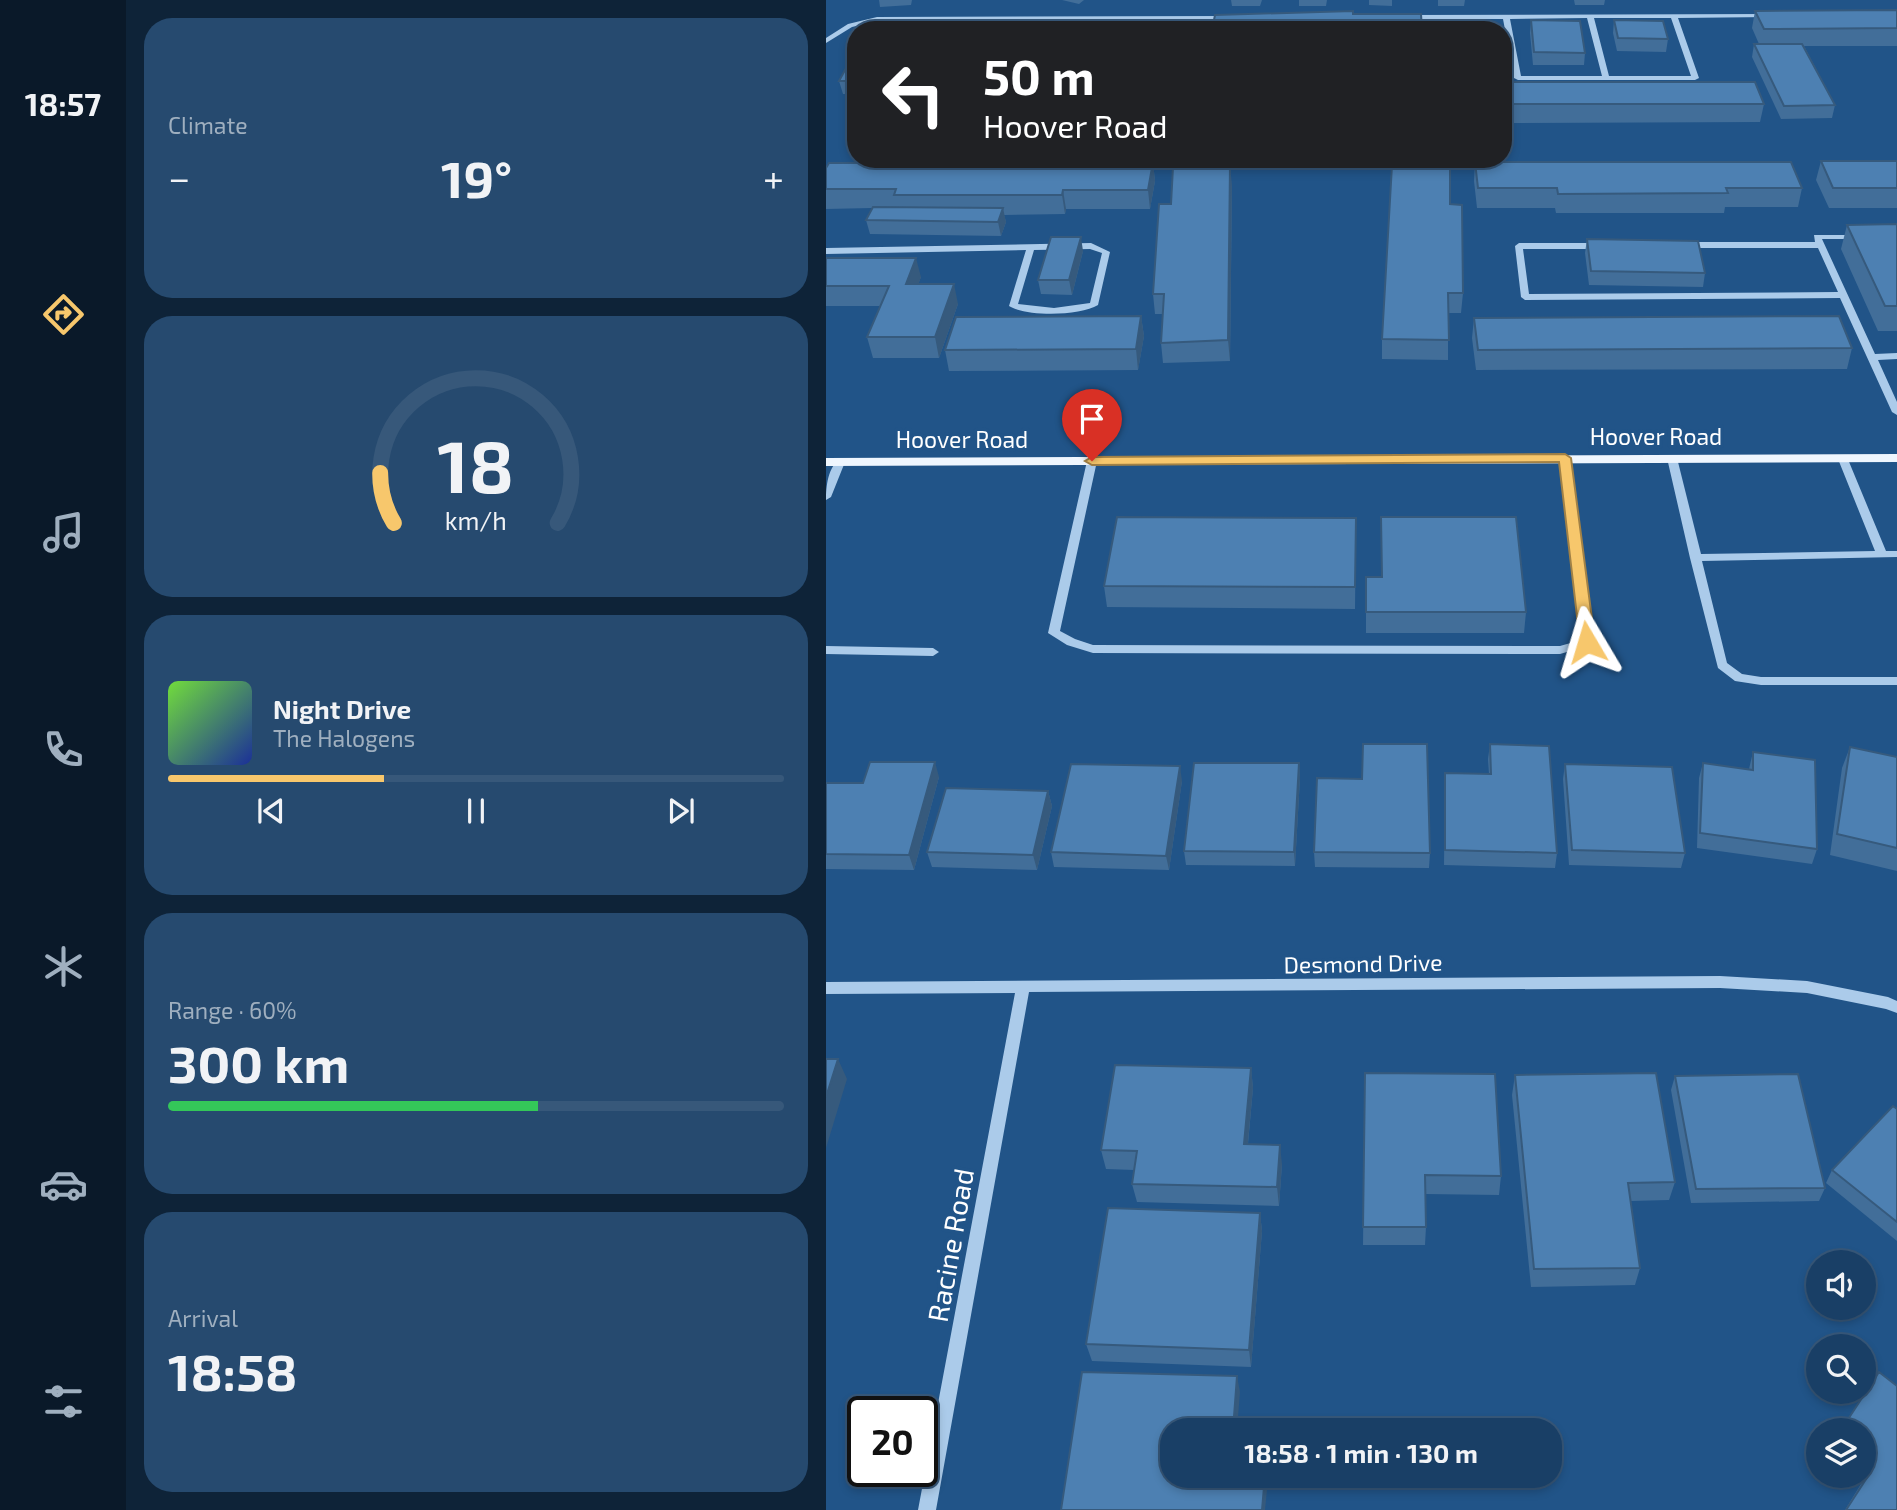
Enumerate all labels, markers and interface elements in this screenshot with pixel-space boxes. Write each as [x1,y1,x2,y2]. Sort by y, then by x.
text: 50 m [983,46,1095,105]
icon: left [868,49,959,140]
text: 18:57 [25,84,101,122]
text: Hoover Road [983,106,1167,144]
text: Climate [168,111,248,139]
text: 19° [441,146,512,208]
text: − [168,154,190,200]
text: + [763,154,784,200]
icon: directions [39,290,88,339]
pin [1062,389,1122,461]
icon: arrive [1073,400,1111,438]
text: 18 [438,420,514,508]
street label: Hoover Road [1590,422,1722,450]
street label: Hoover Road [896,425,1028,453]
text: km/h [445,504,507,534]
icon: music [39,508,88,557]
position arrow [1550,605,1624,679]
text: Night Drive [273,693,411,724]
text: The Halogens [273,724,415,752]
icon: phone [39,725,88,774]
icon: previous [252,792,290,830]
icon: pause [457,792,495,830]
icon: next [662,792,700,830]
icon: climate [39,942,88,991]
street label: Desmond Drive [1283,948,1443,978]
text: Range · 60% [168,996,297,1024]
text: 300 km [168,1031,349,1093]
icon: car [39,1160,88,1209]
street label: Racine Road [920,1166,980,1324]
map controls [1806,1250,1876,1488]
button: sound [1806,1250,1876,1320]
text: Arrival [168,1304,238,1332]
button: search [1806,1334,1876,1404]
text: 18:58 [168,1339,297,1401]
icon: filters [39,1377,88,1426]
speed limit sign: 20 [847,1396,938,1487]
button: layers [1806,1418,1876,1488]
text: 18:58 · 1 min · 130 m [1244,1437,1478,1468]

